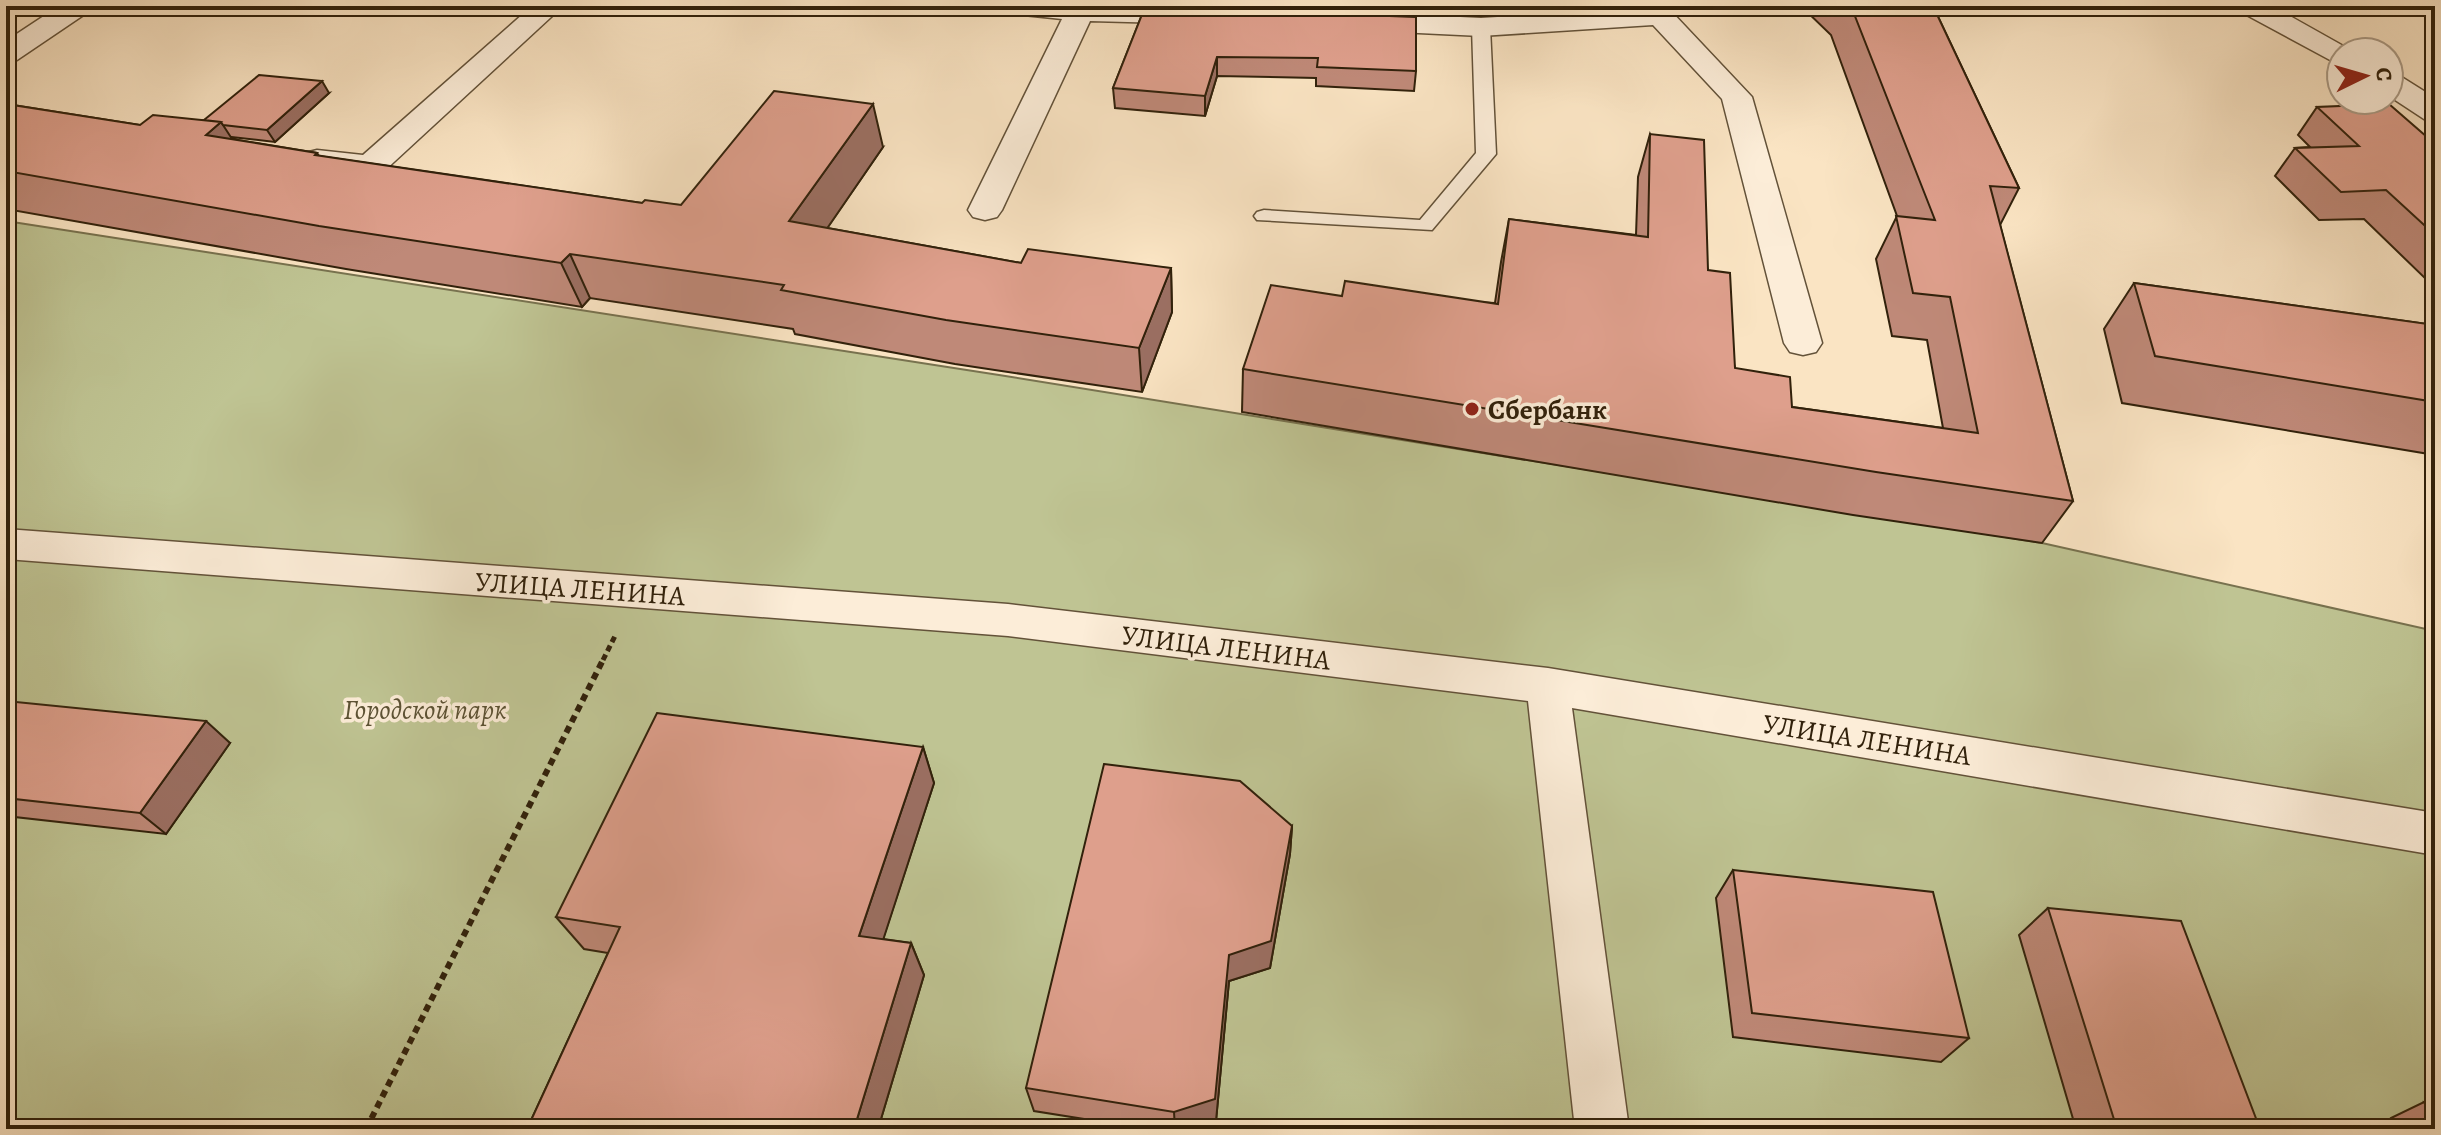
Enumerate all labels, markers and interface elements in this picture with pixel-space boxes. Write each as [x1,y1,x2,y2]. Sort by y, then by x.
north arrow [2325,36,2405,116]
text: С [2368,66,2399,82]
place label: Сбербанк [1488,391,1607,429]
marker: Сбербанк [1463,400,1481,418]
street label: УЛИЦА ЛЕНИНА [474,563,687,615]
street label: УЛИЦА ЛЕНИНА [1119,616,1333,680]
park label: Городской парк [343,691,507,729]
street label: УЛИЦА ЛЕНИНА [1760,705,1974,775]

